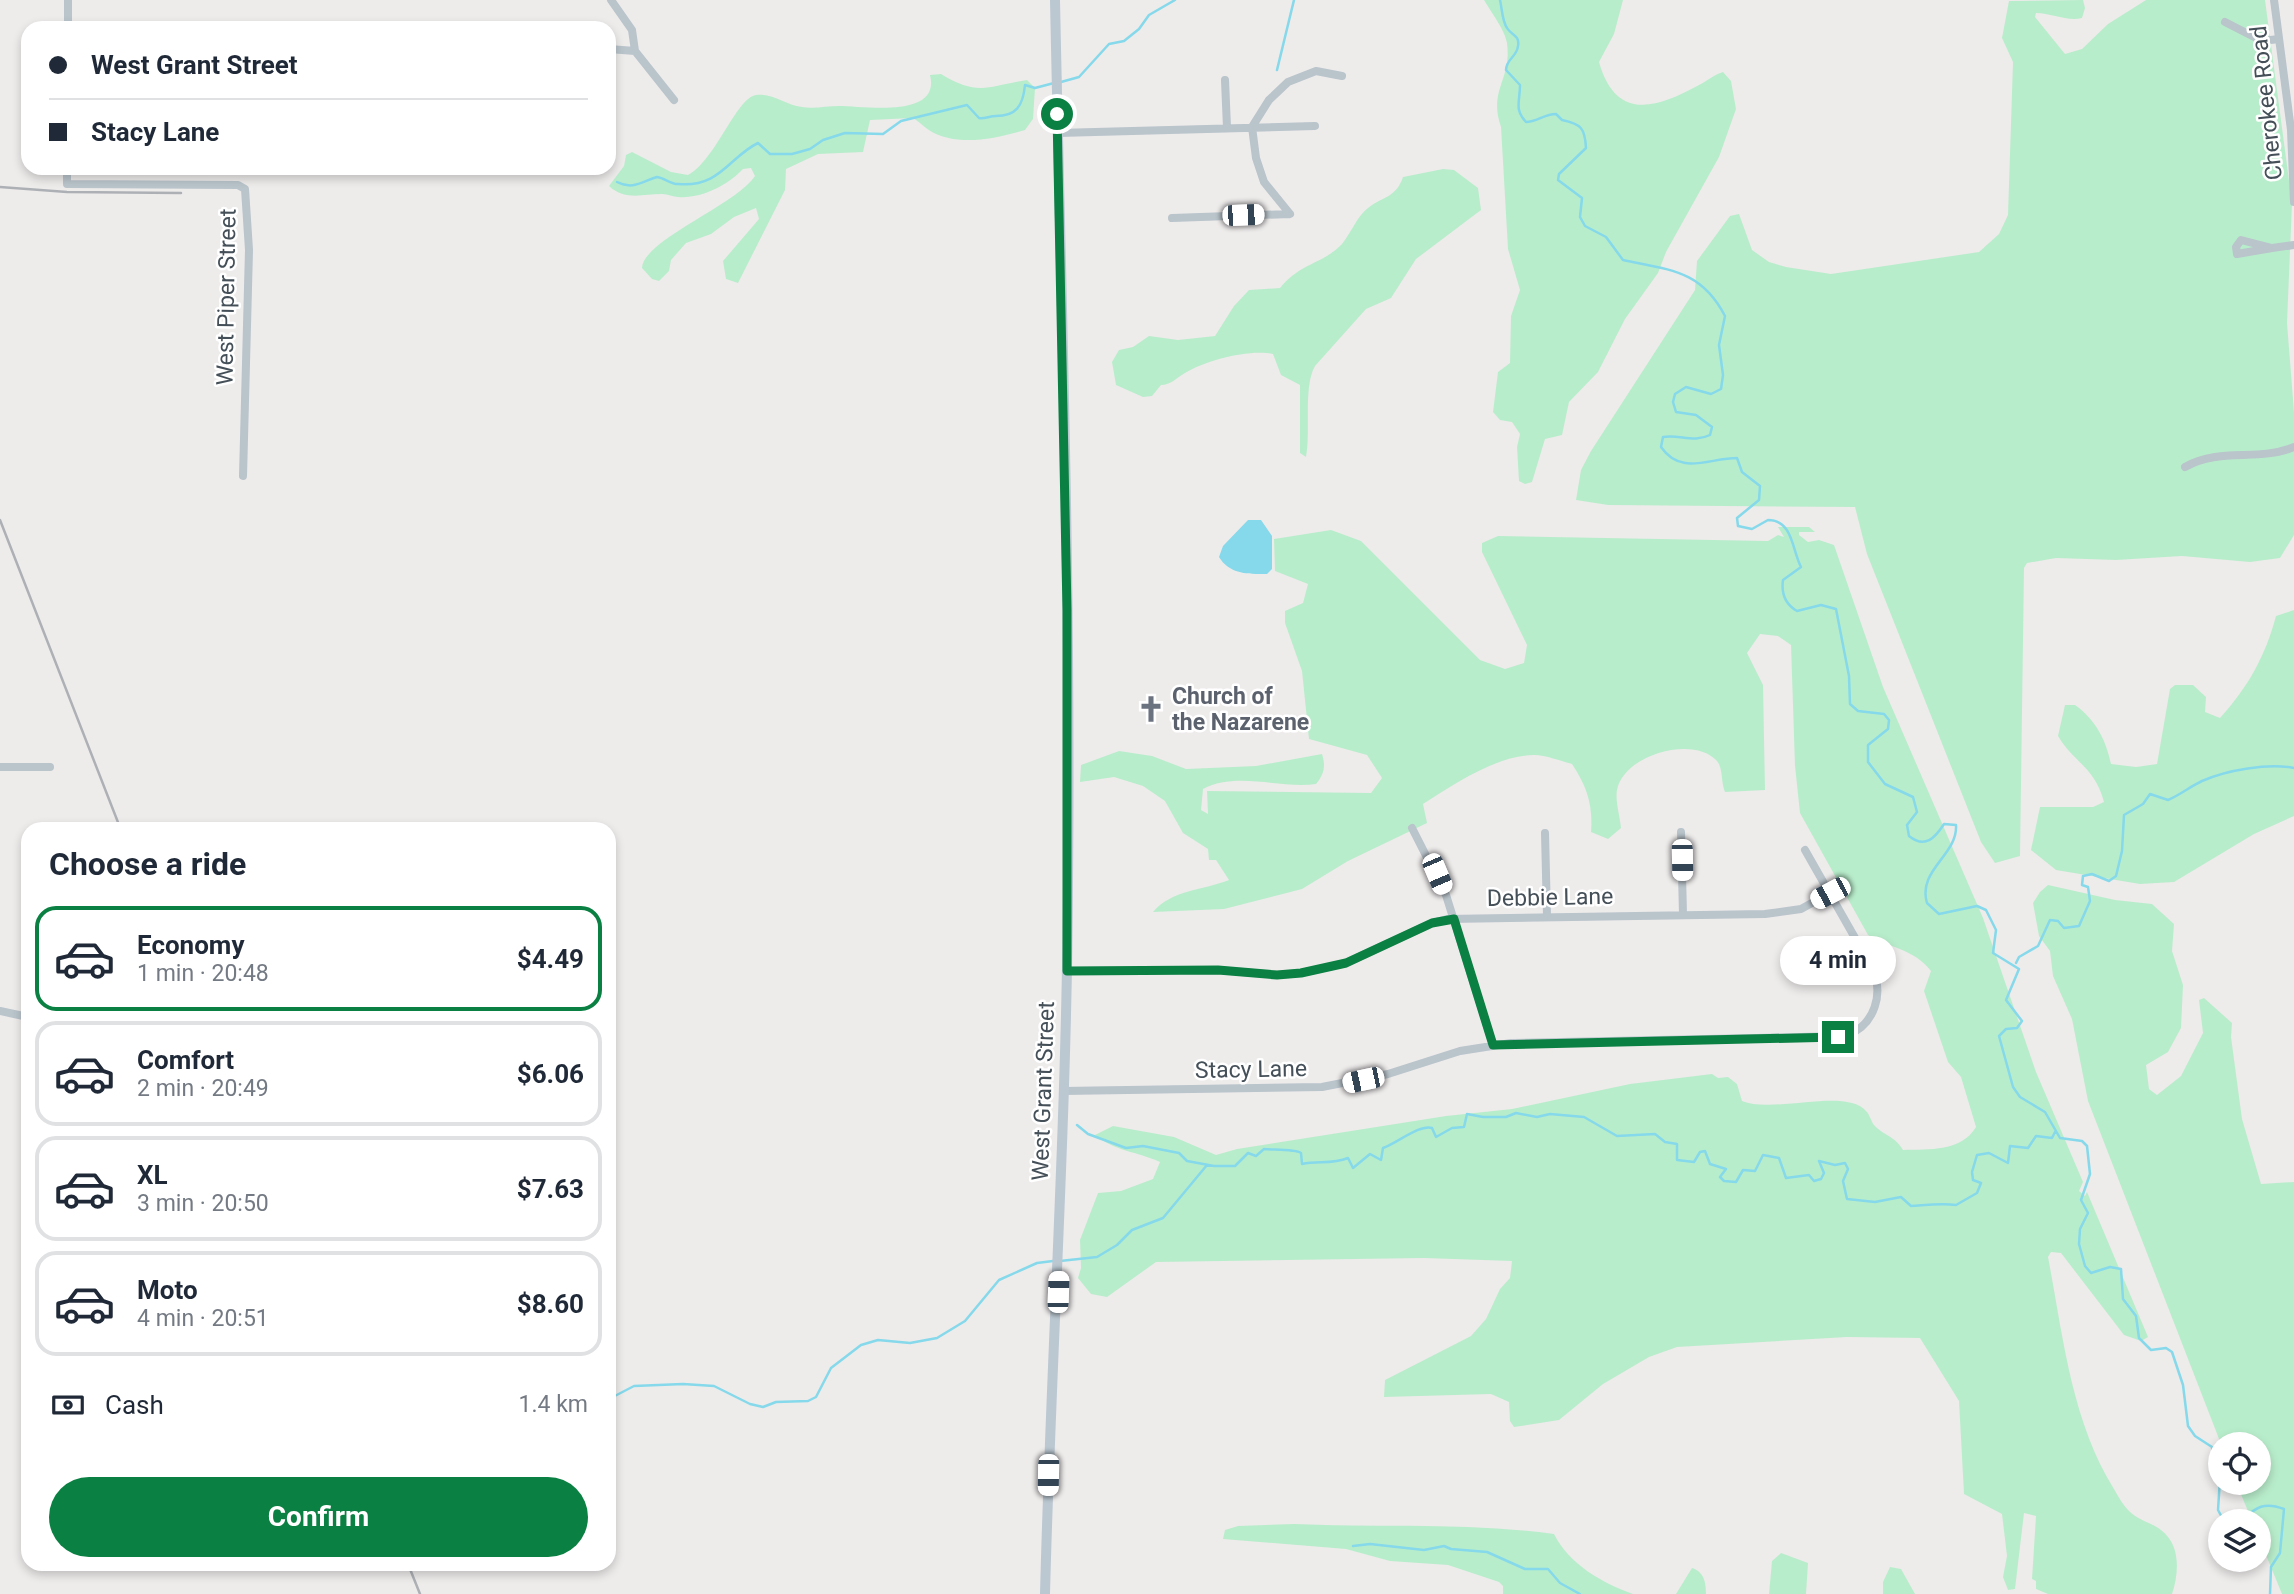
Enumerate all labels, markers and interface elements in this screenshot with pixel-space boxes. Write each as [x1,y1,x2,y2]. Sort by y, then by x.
street label: Cherokee Road [2245,25,2288,181]
text: West Grant Street [91,50,298,80]
route start [1041,98,1073,130]
text: Stacy Lane [91,117,219,147]
car [1222,204,1265,226]
street label: West Piper Street [211,208,242,386]
place label: Church of the Nazarene [1172,683,1309,736]
church icon: Church of the Nazarene [1136,694,1166,724]
car [1672,839,1693,881]
text: Choose a ride [49,845,246,883]
car [1420,851,1455,897]
car [1807,874,1854,912]
street label: Debbie Lane [1487,883,1613,912]
icon: car [53,927,116,990]
text: Economy [137,930,244,960]
callout: 4 min [1780,936,1896,984]
text: $4.49 [517,944,584,974]
text: 4 min [1809,947,1867,974]
text: 1 min · 20:48 [137,960,269,987]
street label: West Grant Street [1027,1001,1060,1181]
route end [1822,1021,1854,1053]
icon: car [53,1042,116,1105]
text: Comfort [137,1045,234,1075]
street label: Stacy Lane [1195,1055,1307,1084]
text: $6.06 [517,1059,584,1089]
car [1341,1065,1386,1095]
text: 2 min · 20:49 [137,1075,269,1102]
icon: car [53,1157,116,1220]
text: XL [137,1160,168,1190]
text: $7.63 [517,1174,584,1204]
text: 3 min · 20:50 [137,1190,269,1217]
car [1047,1271,1070,1313]
icon: car [53,1272,116,1335]
text: Moto [137,1275,198,1305]
text: $8.60 [517,1289,584,1319]
text: 4 min · 20:51 [137,1305,269,1332]
icon: cash [49,1386,87,1424]
text: Cash [105,1390,164,1420]
text: 1.4 km [519,1391,588,1418]
map controls [2208,1432,2271,1572]
button: locate [2208,1432,2271,1495]
car [1038,1454,1059,1496]
button: Confirm [49,1477,588,1557]
button: layers [2208,1509,2271,1572]

